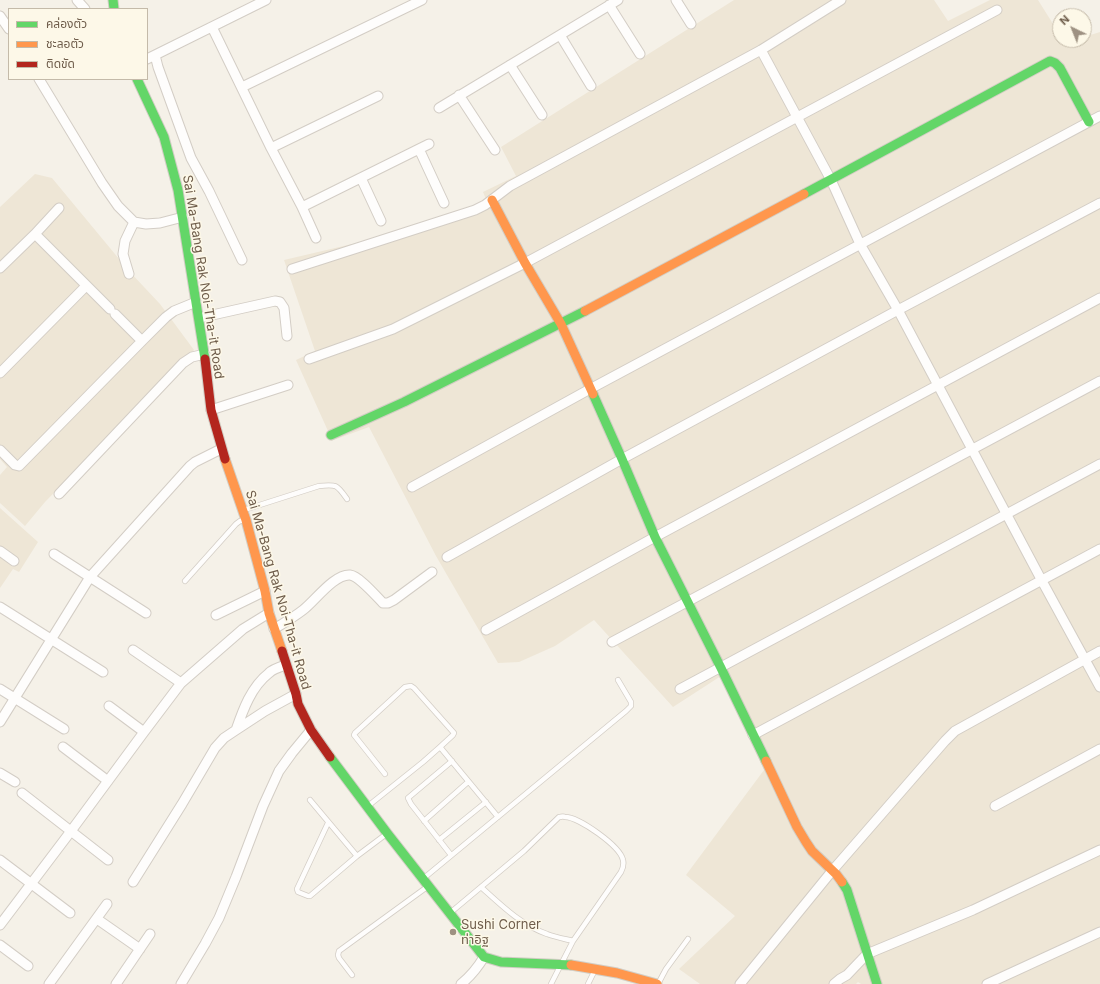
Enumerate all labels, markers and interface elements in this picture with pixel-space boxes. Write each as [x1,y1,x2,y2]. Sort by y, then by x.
legend [8,8,148,80]
north arrow [1052,8,1092,48]
text: N [1057,12,1072,28]
text: คล่องตัว [46,16,87,31]
text: ชะลอตัว [46,36,84,51]
text: ติดขัด [46,56,75,71]
street label: Sai Ma-Bang Rak Noi-Tha-it Road [179,174,227,380]
street label: Sai Ma-Bang Rak Noi-Tha-it Road [242,489,314,691]
place label: Sushi Corner ท่าอิฐ [461,917,541,948]
marker: Sushi Corner ท่าอิฐ [448,927,458,937]

